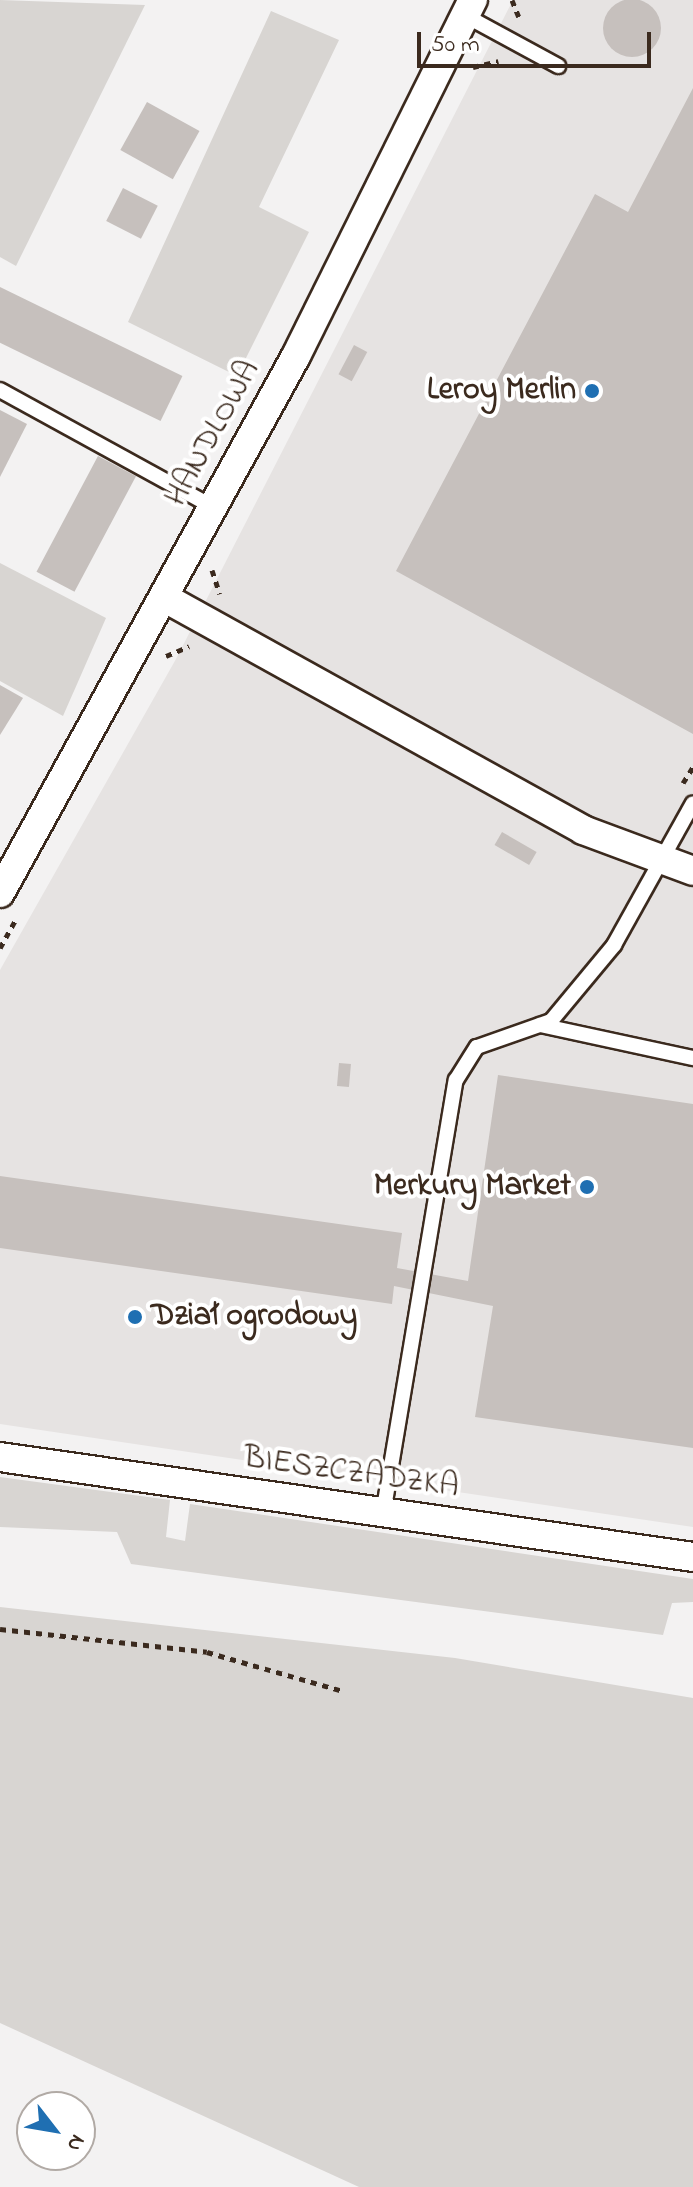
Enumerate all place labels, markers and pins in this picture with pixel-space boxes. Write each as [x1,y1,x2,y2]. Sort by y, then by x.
place label: Leroy Merlin [427,372,576,410]
marker: Leroy Merlin [583,382,601,400]
place label: Merkury Market [374,1168,571,1206]
marker: Merkury Market [578,1178,596,1196]
place label: Dział ogrodowy [151,1298,357,1336]
marker: Dział ogrodowy [126,1308,144,1326]

